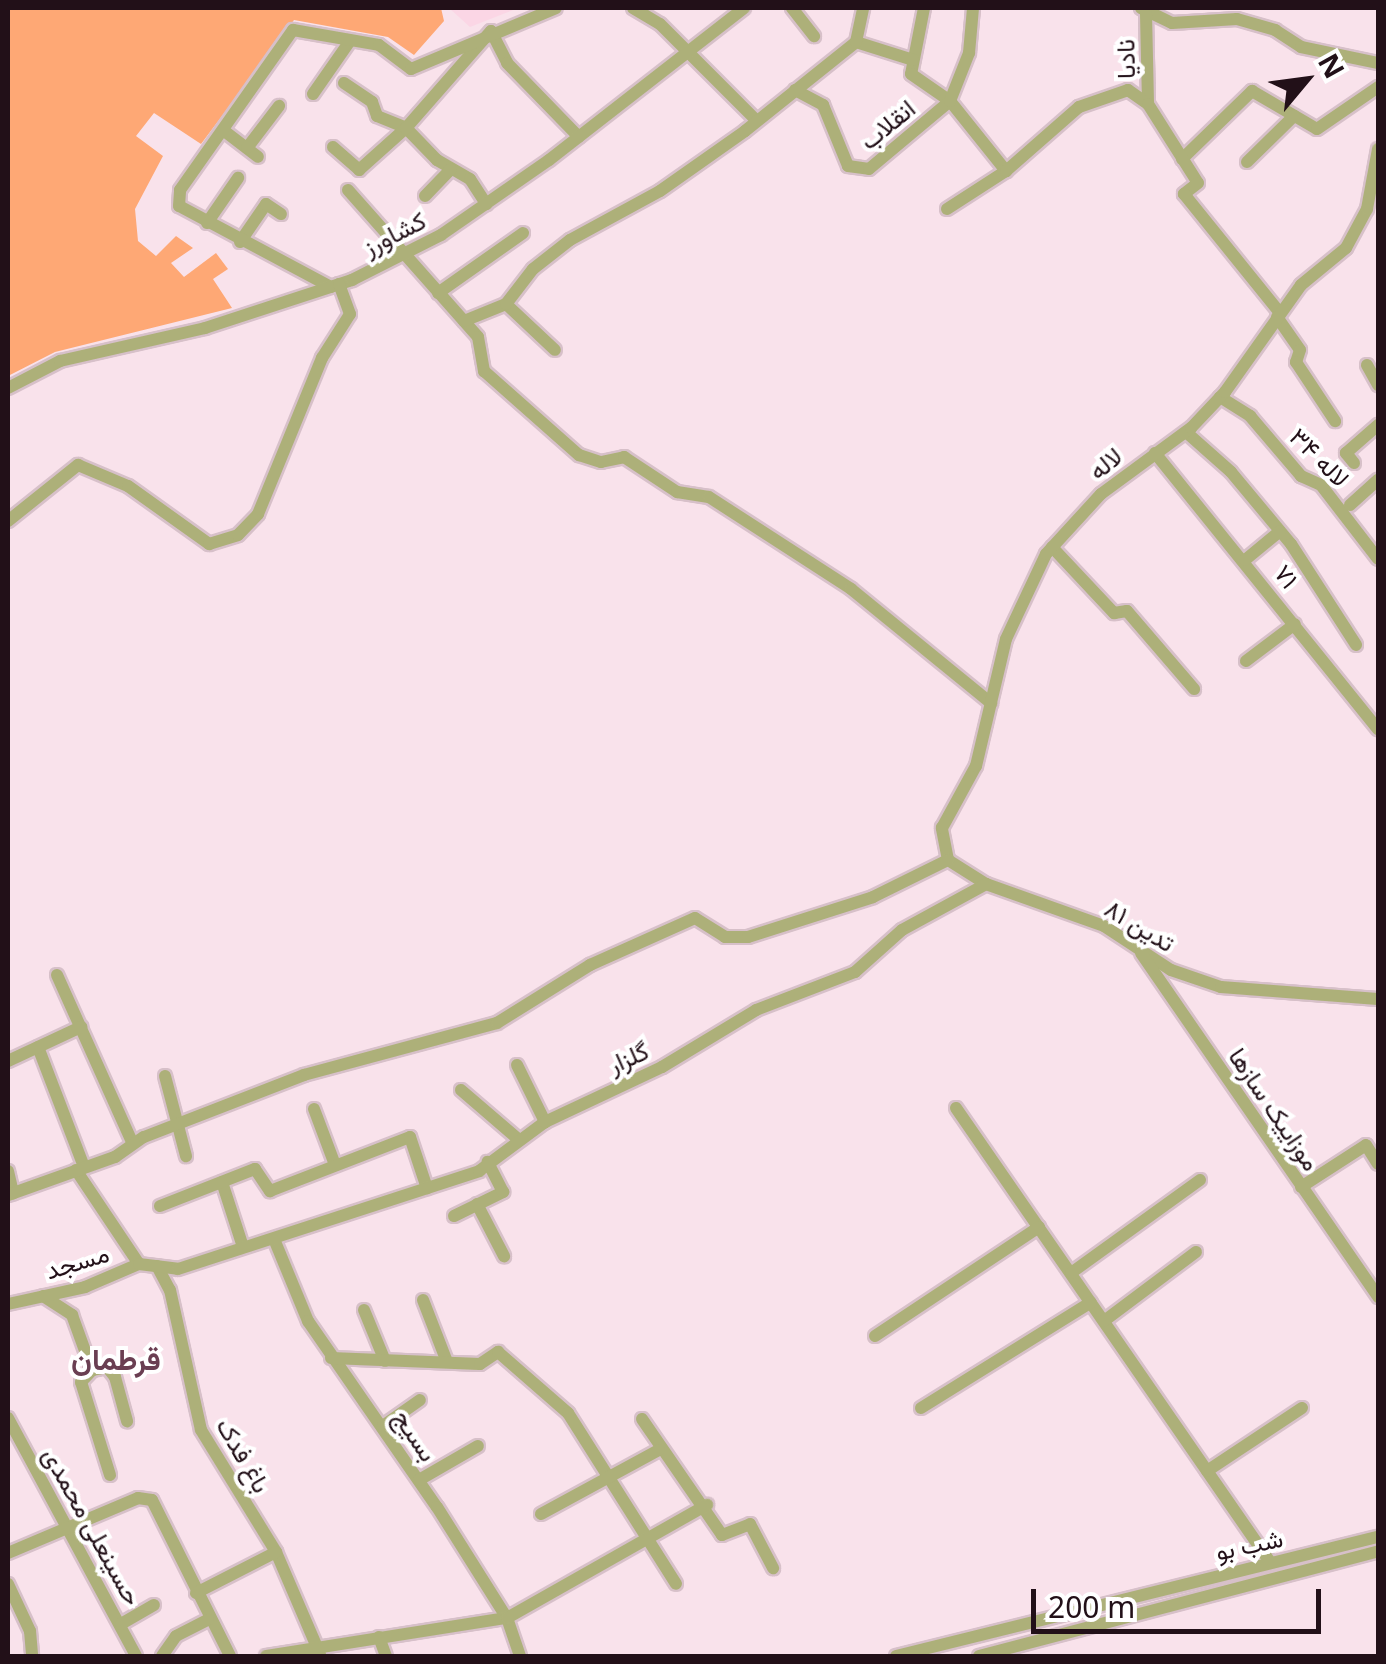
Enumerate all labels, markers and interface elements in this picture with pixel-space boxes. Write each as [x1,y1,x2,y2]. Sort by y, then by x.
north arrow [1256,30,1356,130]
street label: نادیا [1110,39,1140,79]
text: N [1310,46,1354,85]
street label: انقلاب [853,93,921,155]
street label: کشاورز [358,205,430,261]
street label: لاله ۳۴ [1284,421,1356,493]
street label: لاله [1082,441,1128,485]
street label: ۷۱ [1268,558,1306,594]
street label: تدین ۸۱ [1100,893,1180,957]
street label: گلزار [603,1035,653,1079]
street label: موزاییک سازها [1223,1042,1327,1176]
street label: مسجد [42,1237,112,1285]
district label: قرطمان [71,1341,161,1377]
street label: بسیج [388,1403,444,1467]
street label: باغ فدک [211,1412,277,1498]
street label: حسینعلی محمدی [37,1442,149,1610]
street label: شب بو [1213,1522,1285,1566]
scale bar [1036,1569,1326,1631]
text: 200 m [1048,1586,1135,1627]

